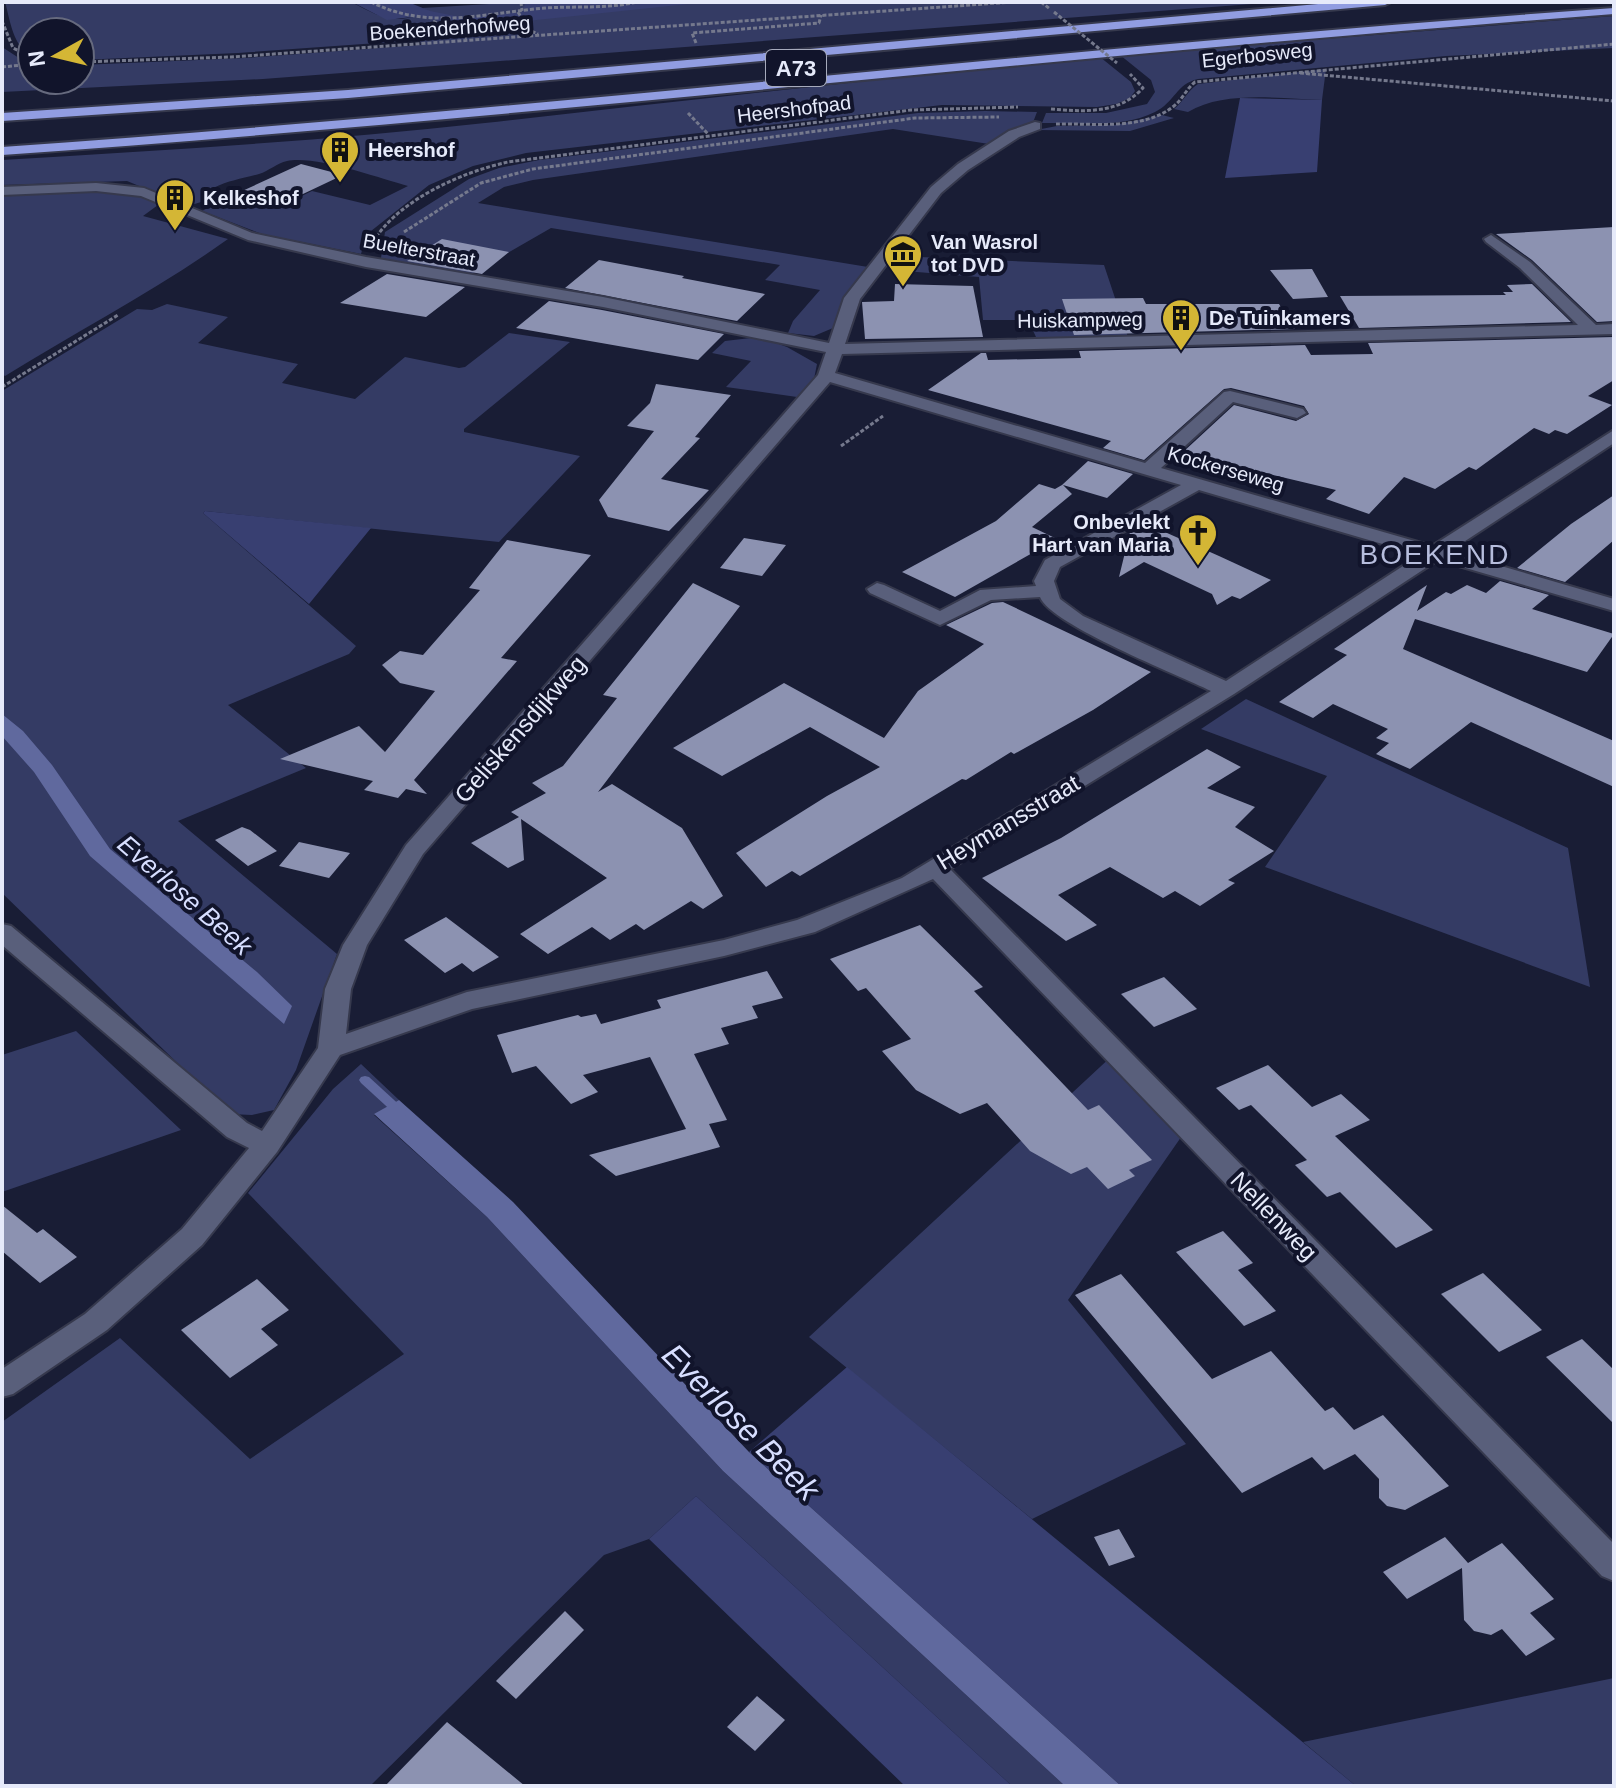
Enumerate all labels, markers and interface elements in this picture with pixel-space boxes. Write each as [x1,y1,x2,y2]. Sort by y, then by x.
street label: Boekenderhofweg [369,11,531,45]
north arrow [16,16,96,96]
street label: Egerbosweg [1201,38,1313,72]
text: N [23,49,50,68]
road number: A73 [766,50,826,86]
street label: Heershofpad [736,91,852,127]
building icon: Heershof [319,129,361,184]
place label: Heershof [368,139,455,161]
building icon: Kelkeshof [154,177,196,232]
place label: Kelkeshof [203,187,299,209]
street label: Buelterstraat [361,229,477,271]
place label: Van Wasrol tot DVD [931,231,1038,276]
museum icon: Van Wasrol tot DVD [882,233,924,288]
building icon: De Tuinkamers [1160,297,1202,352]
place label: De Tuinkamers [1209,307,1351,329]
street label: Huiskampweg [1017,308,1143,332]
street label: Kockerseweg [1165,442,1287,496]
place label: Onbevlekt Hart van Maria [1032,511,1171,556]
church icon: Onbevlekt Hart van Maria [1177,512,1219,567]
district label: BOEKEND [1360,539,1510,570]
street label: Geliskensdijkweg [449,650,591,808]
street label: Heymansstraat [932,769,1084,875]
water label: Everlose Beek [112,829,260,963]
street label: Nellenweg [1225,1166,1323,1266]
water label: Everlose Beek [655,1336,828,1509]

